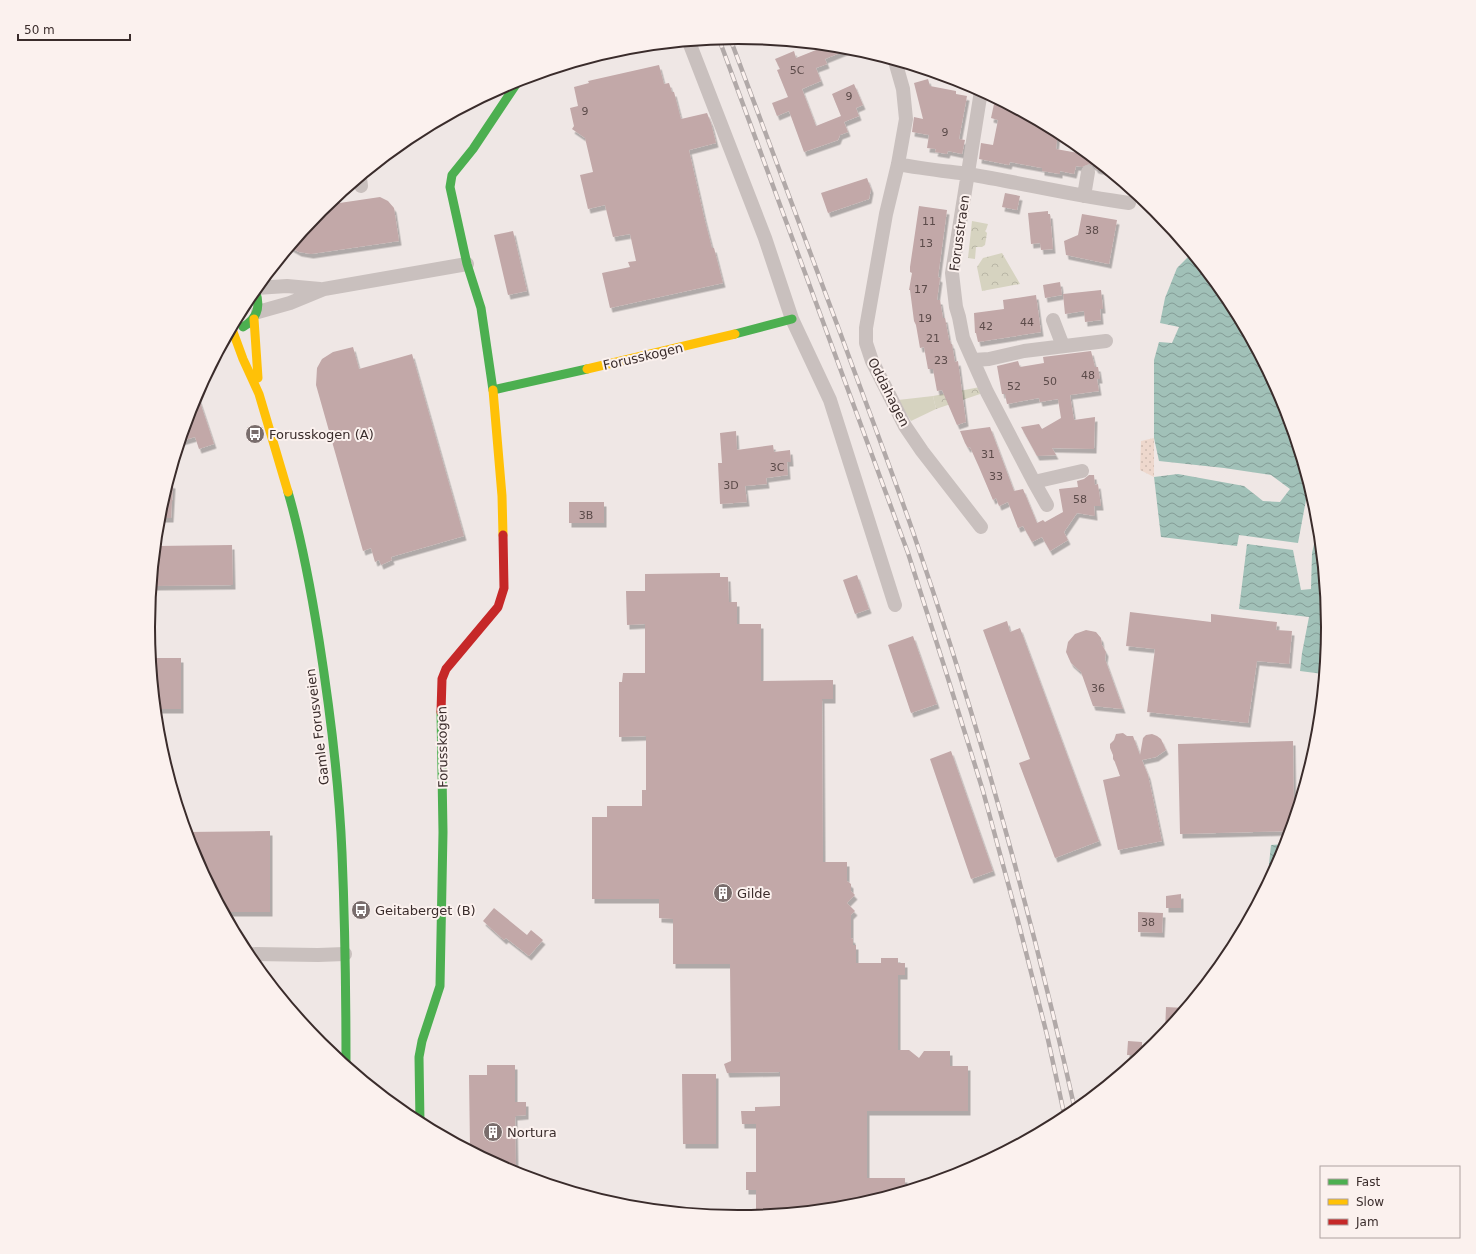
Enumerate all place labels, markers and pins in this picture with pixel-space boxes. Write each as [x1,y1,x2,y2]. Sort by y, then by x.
bus stop icon: Forusskogen (A) [244,423,266,445]
place label: Forusskogen (A) [269,427,374,442]
building icon: Gilde [712,882,734,904]
place label: Gilde [737,886,771,901]
bus stop icon: Geitaberget (B) [350,899,372,921]
place label: Geitaberget (B) [375,903,476,918]
building icon: Nortura [482,1121,504,1143]
place label: Nortura [507,1125,557,1140]

